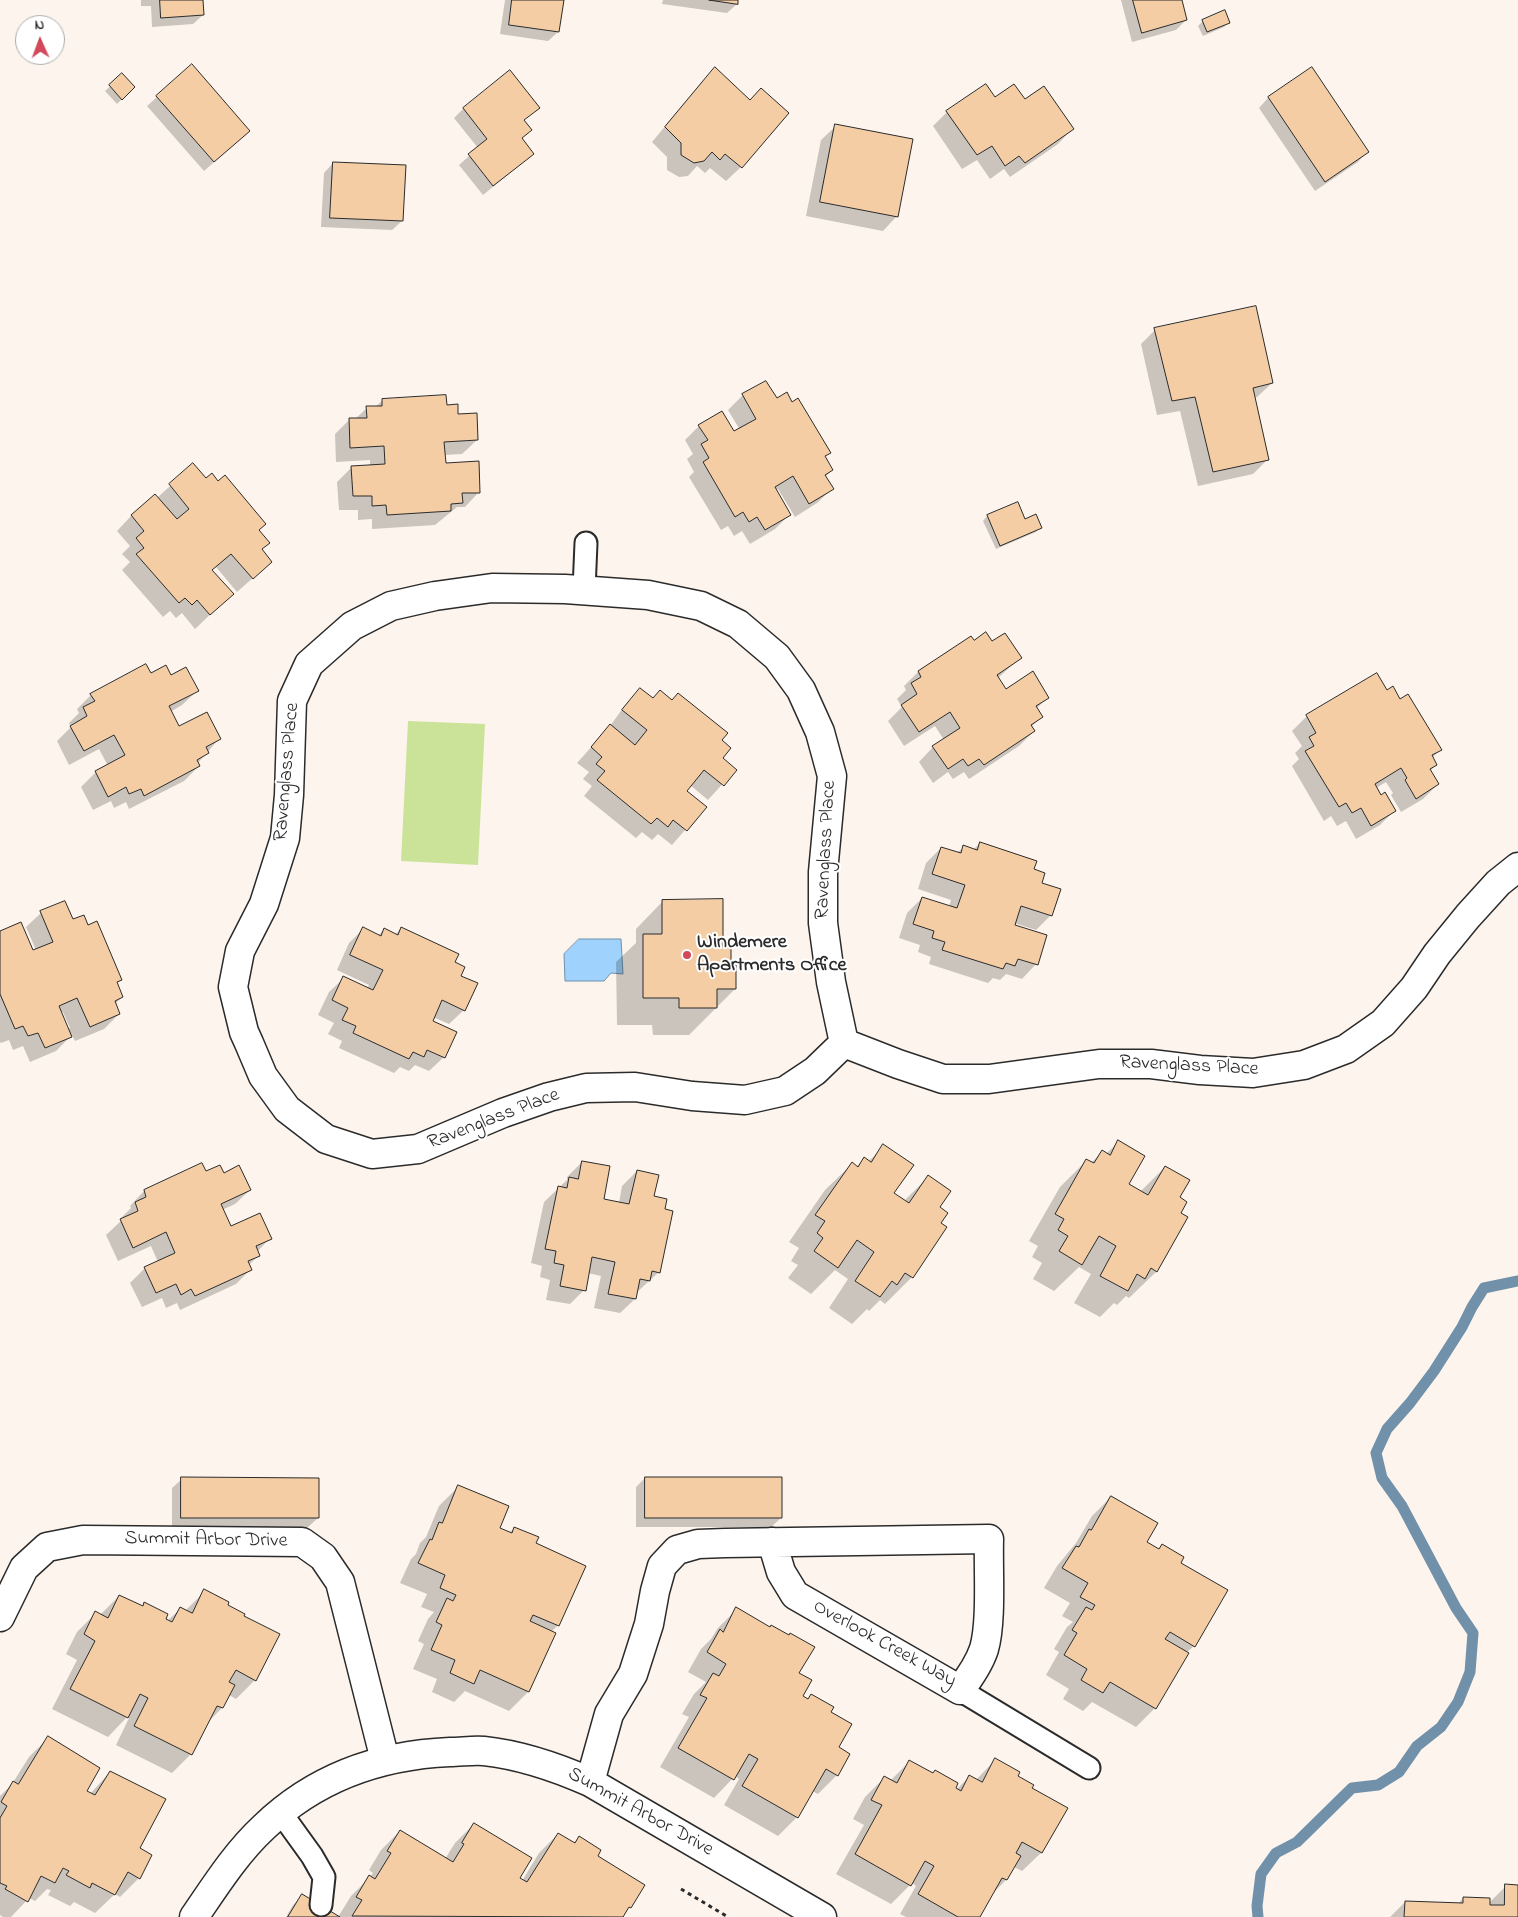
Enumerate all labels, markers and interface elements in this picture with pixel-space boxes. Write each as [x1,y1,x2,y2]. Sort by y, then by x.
north arrow [15,15,65,65]
text: N [34,15,45,36]
street label: Ravenglass Place [270,702,306,842]
street label: Ravenglass Place [811,780,843,920]
place label: Windemere Apartments Office [697,932,846,979]
marker: Windemere Apartments Office [681,949,693,961]
street label: Ravenglass Place [1119,1051,1259,1083]
street label: Ravenglass Place [425,1084,563,1156]
street label: Summit Arbor Drive [124,1528,288,1554]
street label: Overlook Creek Way [808,1596,960,1694]
street label: Summit Arbor Drive [563,1763,717,1863]

